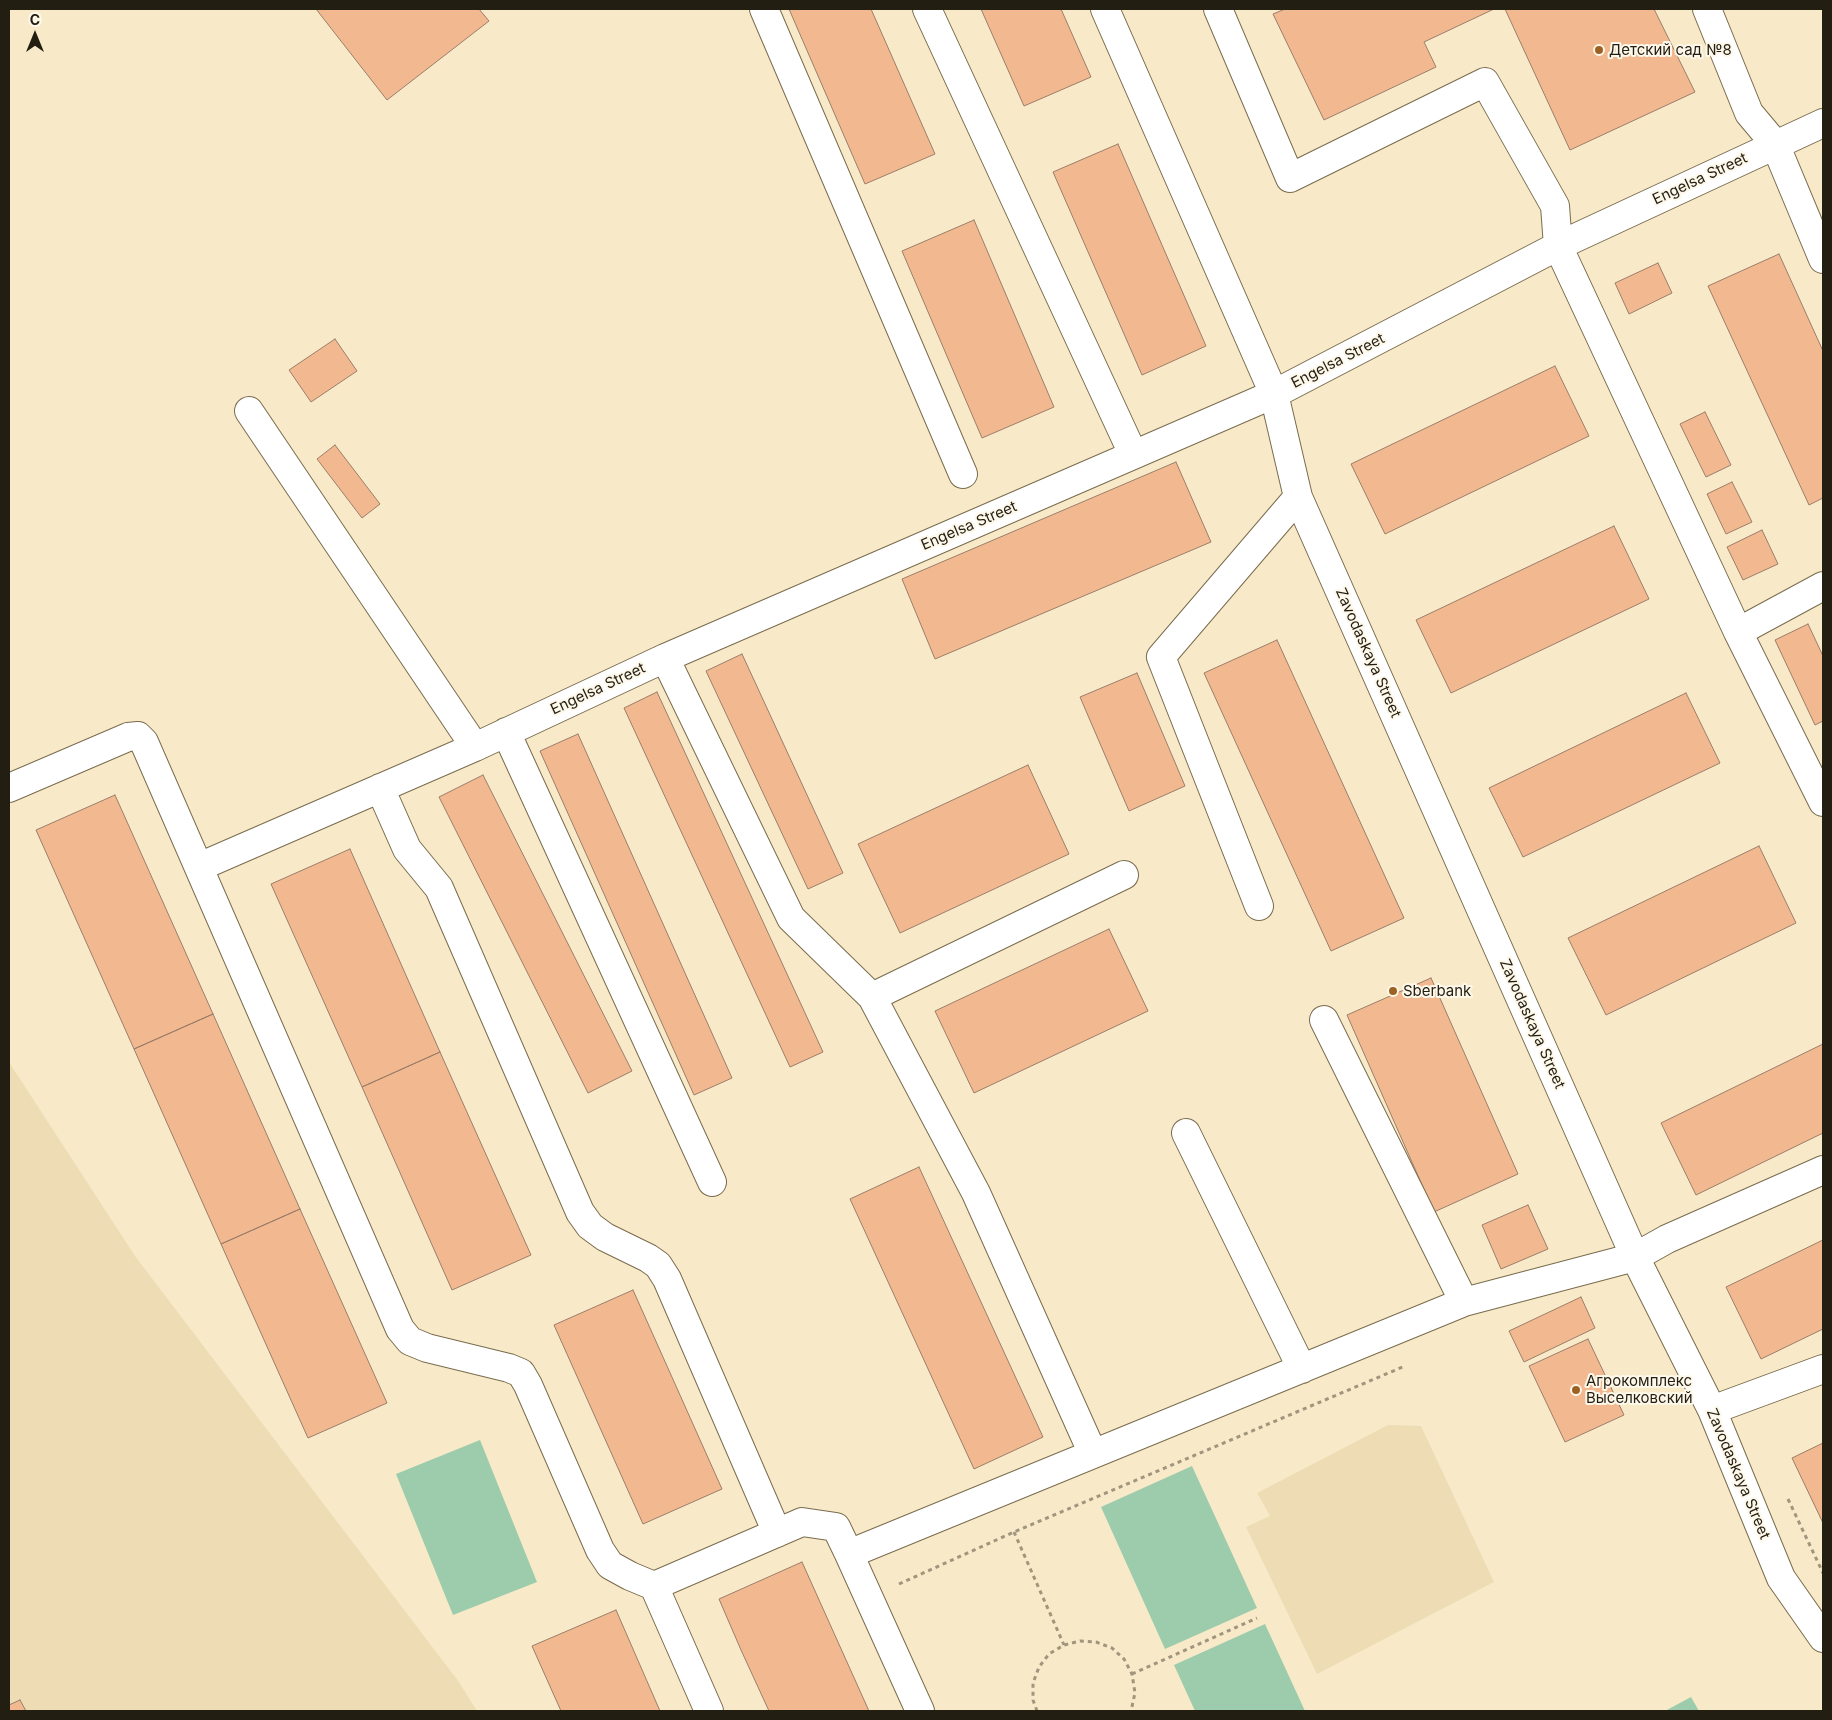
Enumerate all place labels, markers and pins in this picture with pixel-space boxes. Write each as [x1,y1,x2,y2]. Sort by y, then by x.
place label: Детский сад №8 [1609,41,1732,59]
marker: Детский сад №8 [1593,44,1605,56]
place label: Sberbank [1403,982,1471,1000]
marker: Sberbank [1387,985,1399,997]
place label: Агрокомплекс Выселковский [1586,1372,1693,1407]
marker: Агрокомплекс Выселковский [1570,1384,1582,1396]

